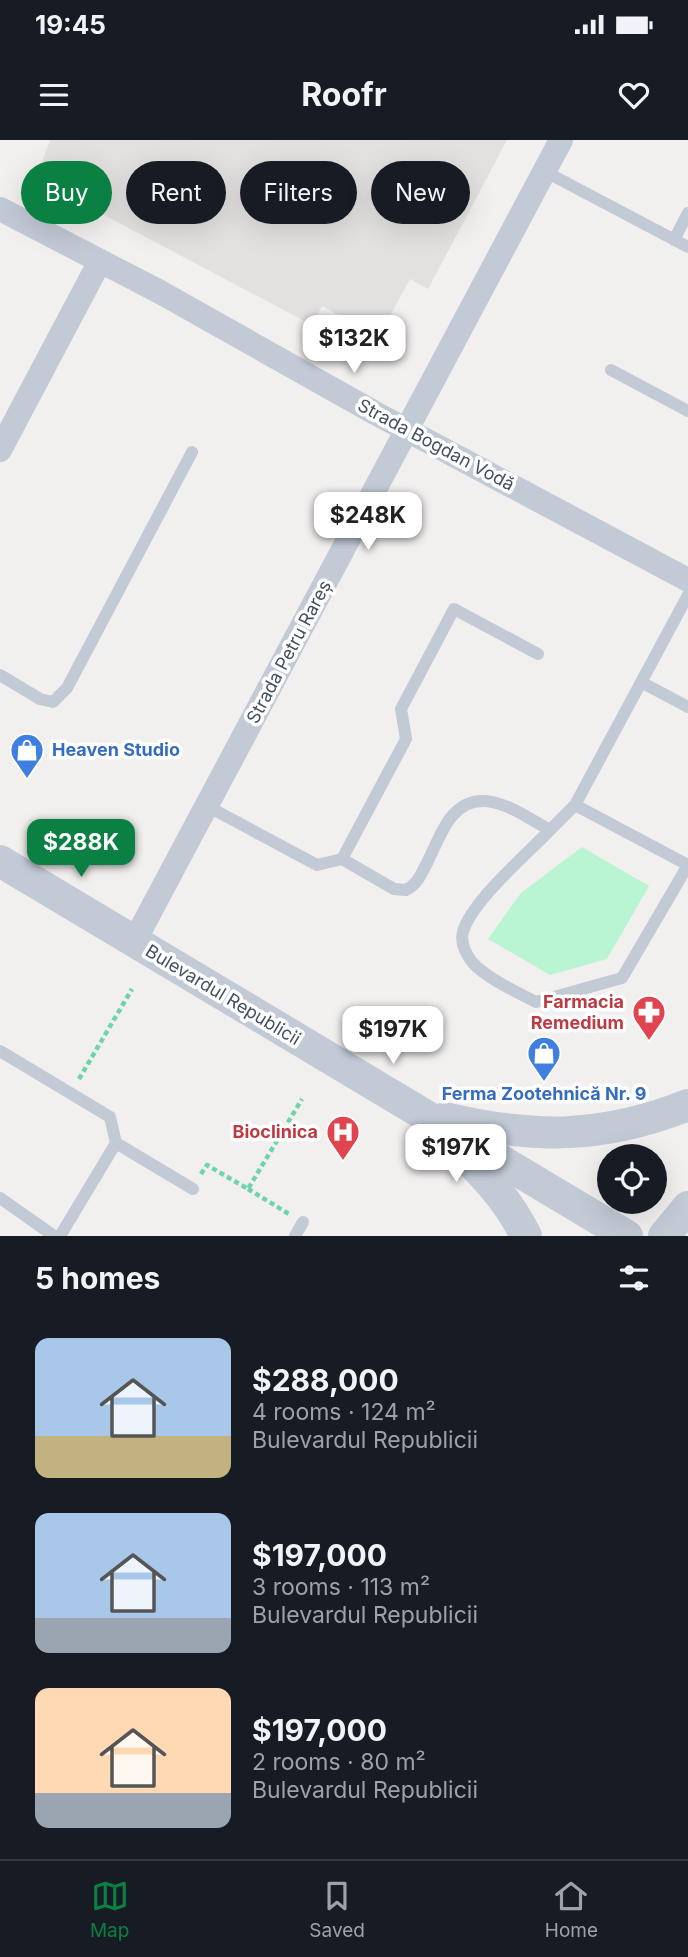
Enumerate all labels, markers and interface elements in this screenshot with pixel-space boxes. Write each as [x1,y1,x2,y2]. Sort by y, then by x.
text: 19:45 [35,9,106,40]
text: Roofr [301,75,387,114]
icon: menu [35,76,73,114]
icon: heart [615,76,653,114]
chip: Buy [21,161,112,224]
chip: Rent [126,161,226,224]
chip: Filters [240,161,357,224]
chip: New [371,161,470,224]
pin: $132K [305,316,403,375]
text: $132K [319,324,389,352]
street label: Strada Bogdan Vodă [354,394,518,495]
pin: $248K [319,492,417,552]
text: $248K [330,501,406,529]
street label: Strada Petru Rareș [242,577,336,727]
shop icon: Heaven Studio [8,731,46,780]
place label: Heaven Studio [52,739,180,760]
pin: $288K [32,820,130,879]
text: $288K [43,828,119,856]
street label: Bulevardul Republicii [142,940,304,1049]
place label: Farmacia Remedium [531,991,624,1033]
pharmacy icon: Farmacia Remedium [630,993,668,1042]
pin: $197K [344,1006,442,1066]
text: $197K [358,1015,428,1043]
shop icon: Ferma Zootehnică Nr. 9 [525,1034,563,1083]
place label: Ferma Zootehnică Nr. 9 [442,1083,646,1104]
hospital icon: Bioclinica [324,1113,362,1162]
place label: Bioclinica [233,1121,318,1142]
pin: $197K [407,1124,505,1184]
text: $197K [421,1133,491,1161]
map controls [597,1144,667,1214]
button: locate [597,1144,667,1214]
icon: filters [615,1259,653,1297]
text: 5 homes [35,1260,160,1296]
text: $288,000 [252,1362,399,1398]
icon: home [91,1366,175,1450]
text: 4 rooms · 124 m² [252,1398,436,1426]
text: Bulevardul Republicii [252,1426,478,1454]
text: $197,000 [252,1537,387,1573]
icon: home [91,1541,175,1625]
text: 3 rooms · 113 m² [252,1573,430,1601]
text: Bulevardul Republicii [252,1601,478,1629]
text: $197,000 [252,1712,387,1748]
icon: home [91,1716,175,1800]
text: 2 rooms · 80 m² [252,1748,426,1776]
text: Bulevardul Republicii [252,1776,478,1804]
tab: Map [90,1877,129,1942]
tab: Saved [309,1877,365,1942]
tab: Home [545,1877,598,1942]

